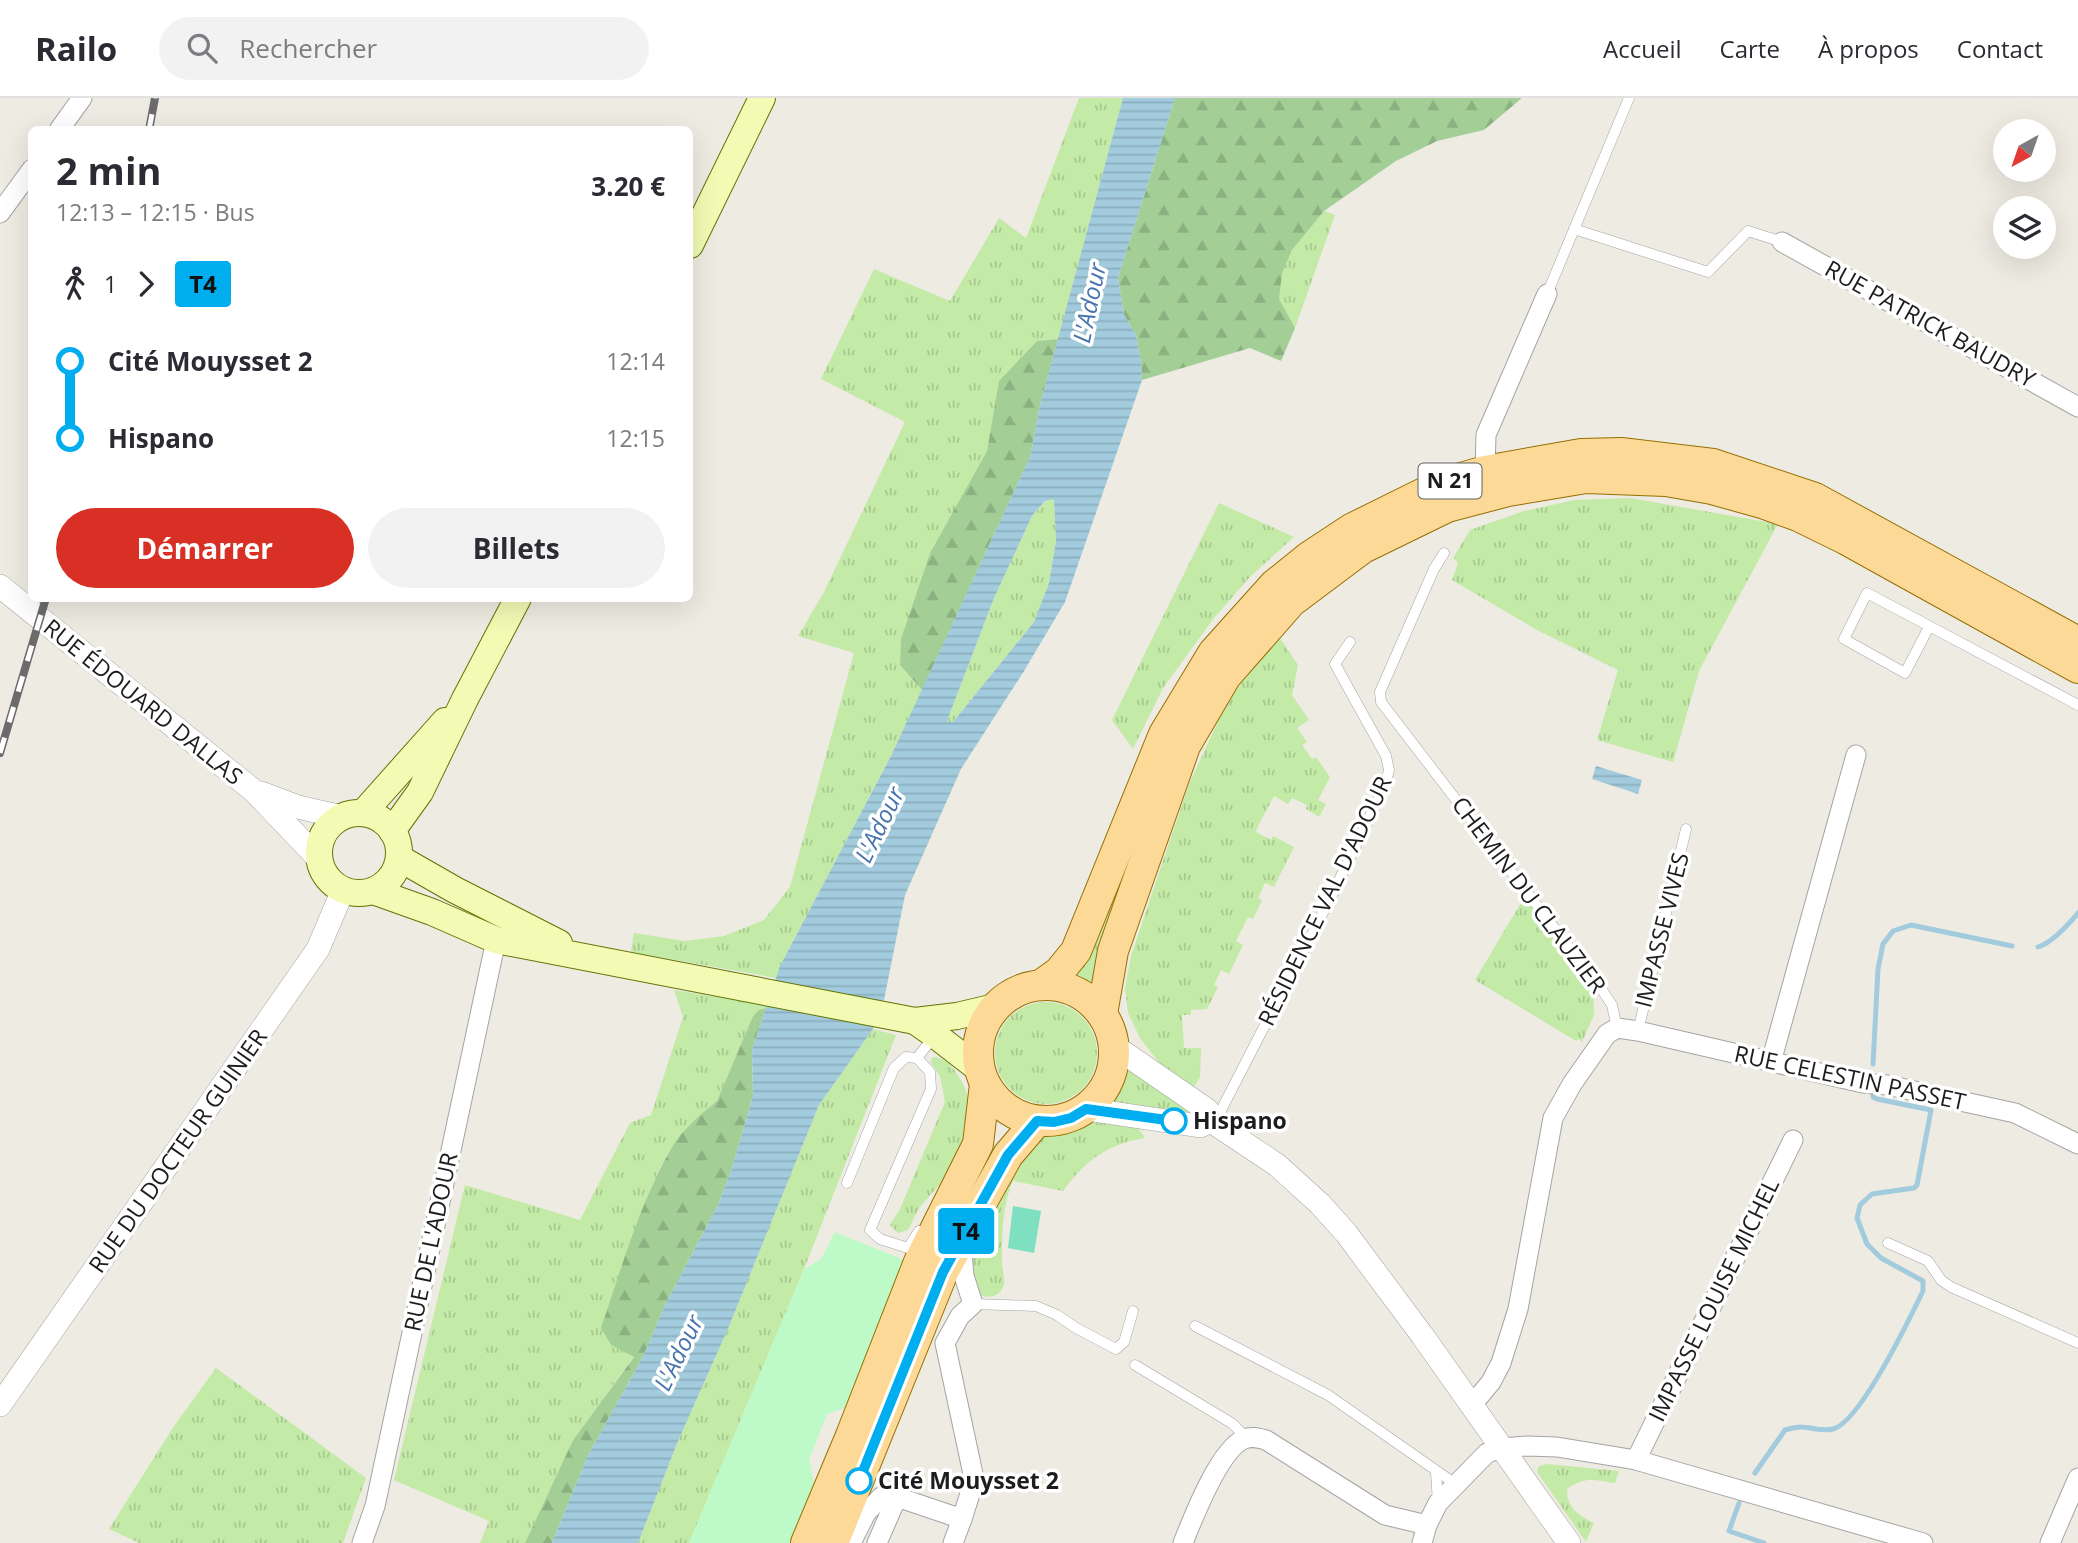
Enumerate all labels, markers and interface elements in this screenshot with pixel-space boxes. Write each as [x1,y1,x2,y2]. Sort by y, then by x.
search box [159,17,649,80]
text: Railo [35,26,117,71]
icon: search [183,29,221,67]
text: Rechercher [239,30,377,66]
text: Accueil [1603,32,1682,65]
text: Carte [1720,32,1780,65]
text: À propos [1818,32,1919,65]
text: Contact [1957,32,2043,65]
north arrow [1993,119,2056,182]
map controls [1993,119,2056,259]
text: 2 min [56,144,161,196]
text: 3.20 € [591,168,665,204]
text: 12:13 – 12:15 · Bus [56,196,255,228]
button: layers [1993,196,2056,259]
street label: RUE PATRICK BAUDRY [1820,252,2041,394]
water label: L'Adour [1064,258,1113,346]
icon: walk [56,265,94,303]
icon: forward [127,265,165,303]
text: T4 [189,267,217,300]
text: 1 [104,268,117,300]
text: Cité Mouysset 2 [108,343,313,379]
text: 12:14 [606,345,665,377]
text: Hispano [108,420,214,456]
text: 12:15 [606,422,665,454]
road number: N 21 [1418,464,1482,498]
button: Démarrer [56,508,354,588]
button: Billets [368,508,665,588]
street label: RUE ÉDOUARD DALLAS [37,611,250,792]
street label: RÉSIDENCE VAL D'ADOUR [1250,770,1399,1031]
water label: L'Adour [846,779,912,868]
street label: CHEMIN DU CLAUZIER [1445,790,1614,999]
street label: IMPASSE VIVES [1626,849,1696,1011]
street label: RUE DU DOCTEUR GUINIER [81,1022,274,1279]
street label: RUE CELESTIN PASSET [1732,1037,1969,1117]
place label: Hispano [1193,1104,1287,1136]
marker: Hispano [1161,1108,1187,1134]
street label: RUE DE L'ADOUR [395,1149,465,1334]
street label: IMPASSE LOUISE MICHEL [1640,1172,1786,1427]
line badge: T4 [934,1208,998,1254]
text: T4 [952,1214,980,1247]
water label: L'Adour [645,1307,711,1396]
place label: Cité Mouysset 2 [878,1464,1059,1496]
marker: Cité Mouysset 2 [846,1468,872,1494]

